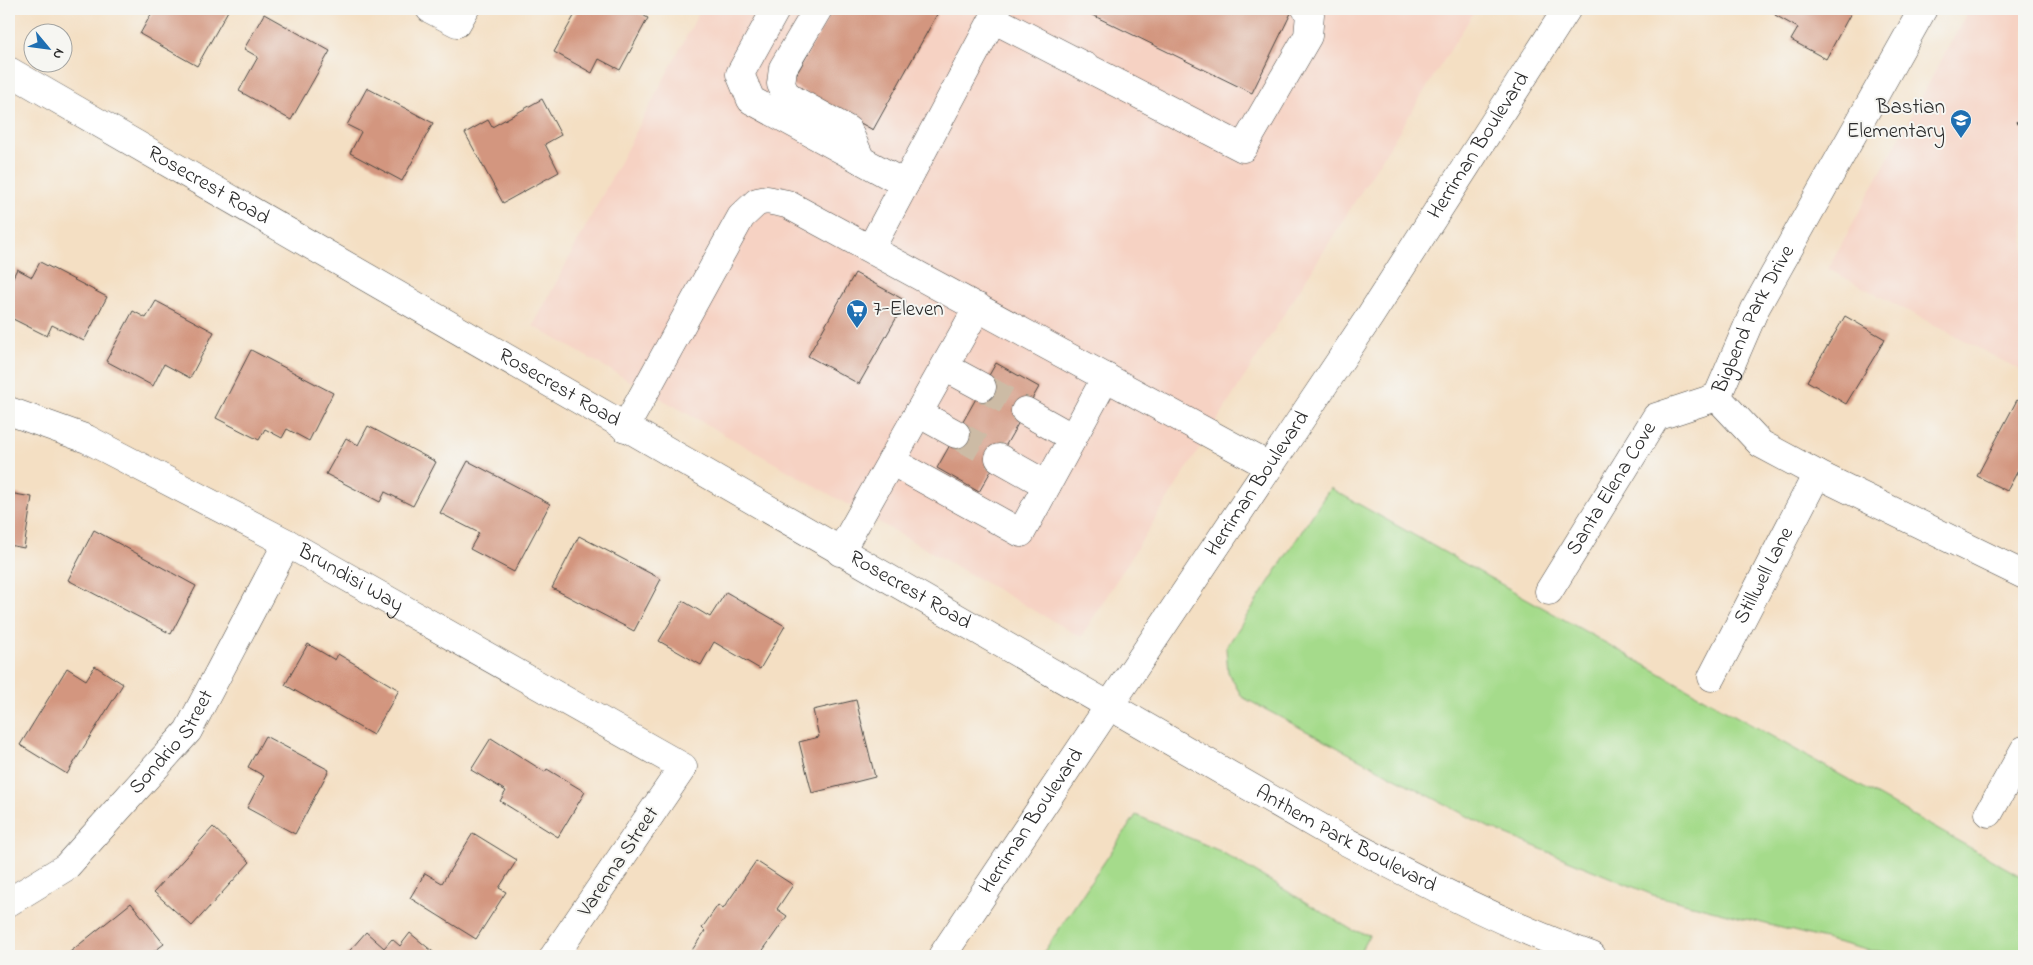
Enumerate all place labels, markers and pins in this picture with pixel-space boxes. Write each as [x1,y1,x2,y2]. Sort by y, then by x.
place label: Bastian Elementary [1847,93,1945,149]
school or university icon: Bastian Elementary [1949,108,1973,139]
place label: 7-Eleven [873,295,944,325]
supermarket icon: 7-Eleven [845,298,869,329]

